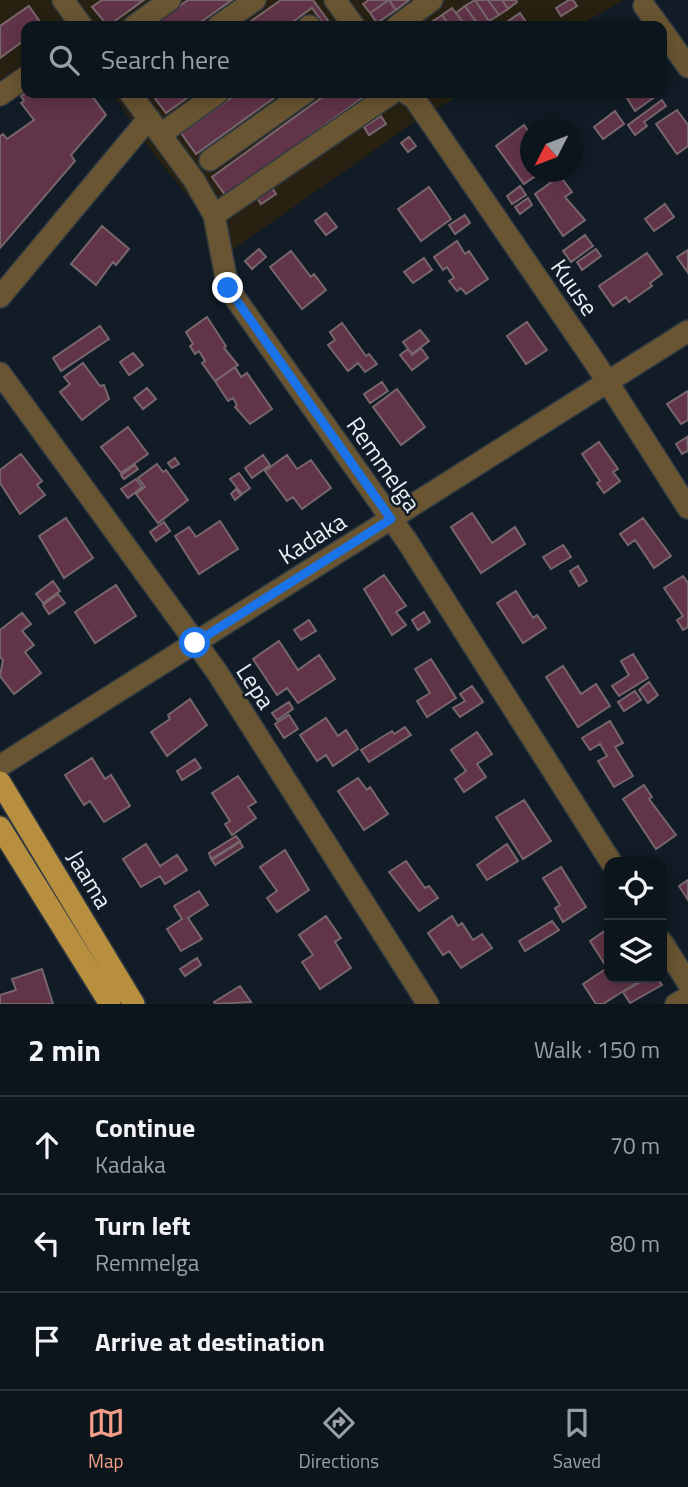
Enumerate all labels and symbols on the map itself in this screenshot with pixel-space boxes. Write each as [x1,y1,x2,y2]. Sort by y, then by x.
north arrow [520,119,583,182]
street label: Kuuse [542,251,608,323]
route end [212,272,243,303]
street label: Remmelga [338,409,430,519]
street label: Kadaka [271,503,353,573]
route start [179,627,210,658]
street label: Lepa [228,656,284,716]
street label: Jaama [58,843,122,915]

